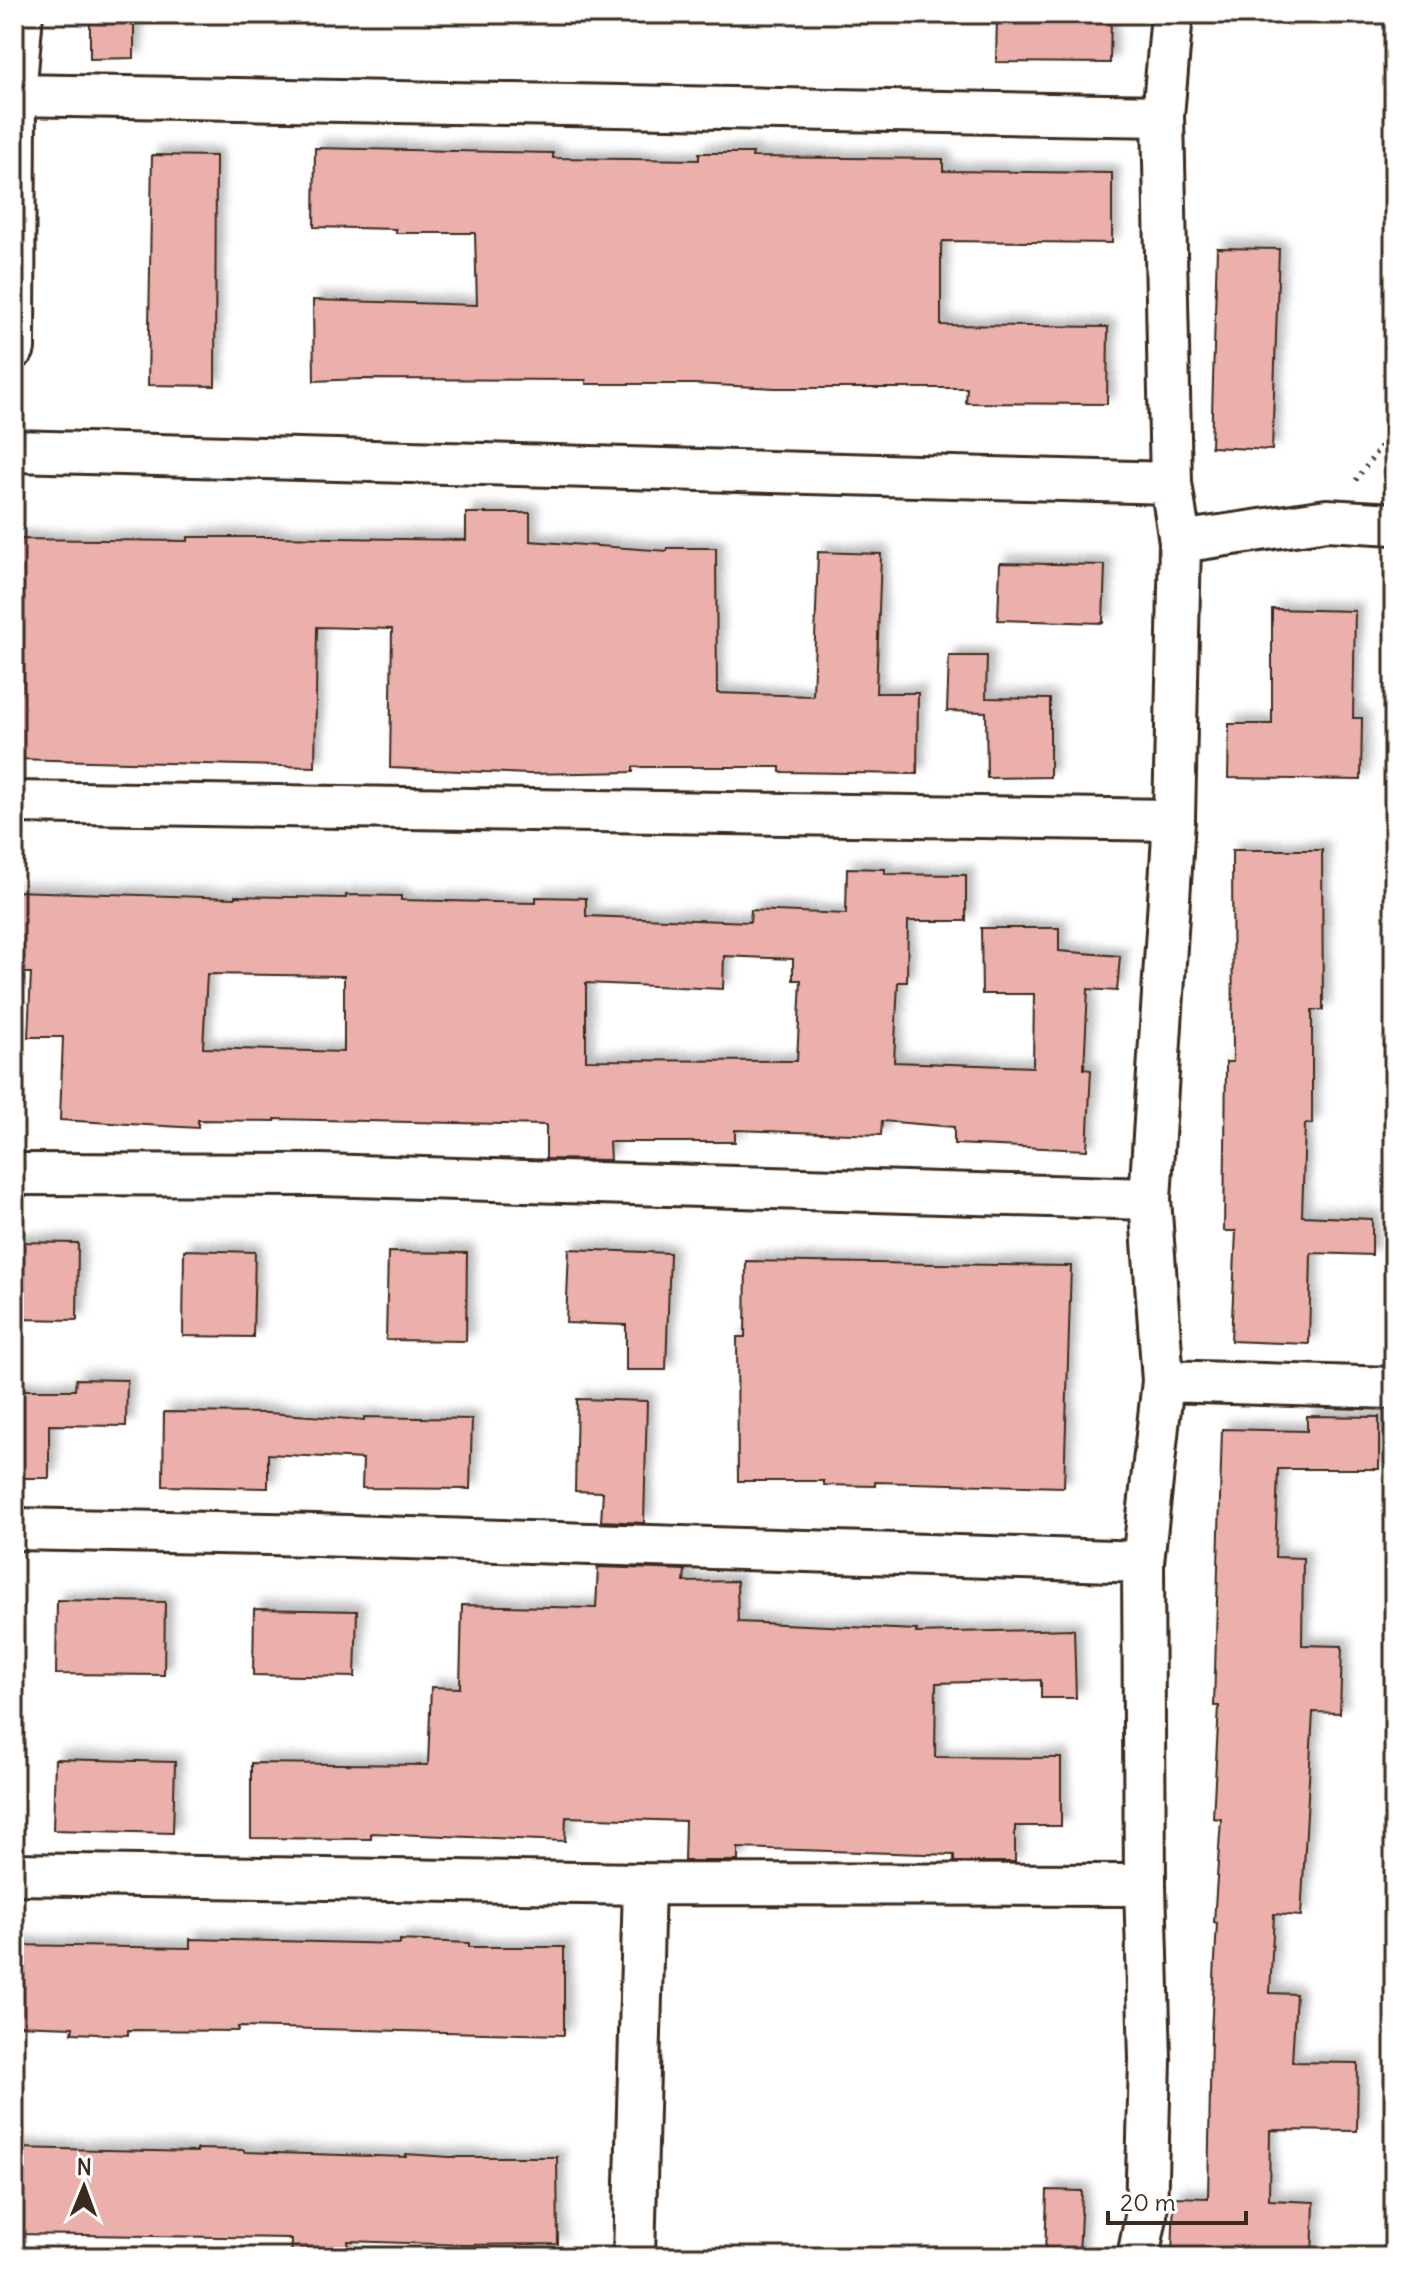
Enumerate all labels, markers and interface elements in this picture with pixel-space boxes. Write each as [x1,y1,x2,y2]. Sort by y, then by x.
north arrow [44,2147,124,2227]
text: N [77,2153,92,2181]
scale bar [1108,2175,1246,2225]
text: 20 m [1120,2187,1176,2217]

